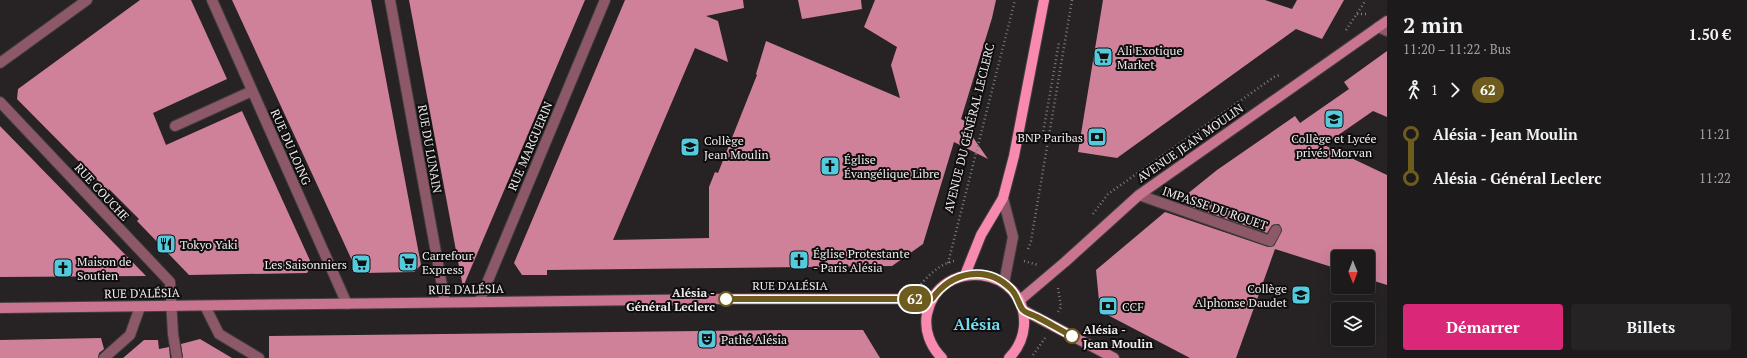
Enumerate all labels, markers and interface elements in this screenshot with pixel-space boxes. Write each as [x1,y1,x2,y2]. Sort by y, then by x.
text: 2 min [1403,10,1463,39]
text: 1.50 € [1689,24,1731,44]
text: 11:20 – 11:22 · Bus [1403,40,1511,58]
street label: AVENUE DU GÉNÉRAL LECLERC [941,41,997,215]
place label: Ali Exotique Market [1117,43,1182,72]
supermarket icon: Ali Exotique Market [1092,46,1114,68]
icon: walk [1403,79,1425,101]
icon: forward [1444,79,1466,101]
text: 62 [1480,80,1496,99]
text: 1 [1431,81,1438,99]
street label: RUE MARGUERIN [504,99,556,193]
street label: AVENUE JEAN MOULIN [1134,100,1246,186]
street label: RUE DU LUNAIN [415,104,445,195]
street label: RUE DU LOING [268,107,315,188]
school or university icon: Collège et Lycée privés Morvan [1323,108,1345,130]
text: Alésia - Jean Moulin [1433,124,1578,144]
text: 11:21 [1699,125,1731,143]
bank icon: BNP Paribas [1086,126,1108,148]
place label: BNP Paribas [1018,130,1083,145]
place label: Collège et Lycée privés Morvan [1291,131,1377,160]
place label: Collège Jean Moulin [704,133,769,162]
school or university icon: Collège Jean Moulin [679,136,701,158]
place label: Église Évangélique Libre [844,152,940,181]
church icon: Église Évangélique Libre [819,155,841,177]
street label: RUE COUCHE [71,160,133,224]
text: Alésia - Général Leclerc [1433,168,1601,188]
text: 11:22 [1699,169,1731,187]
street label: IMPASSE DU ROUET [1161,183,1270,233]
restaurant icon: Tokyo Yaki [155,233,177,255]
place label: Tokyo Yaki [180,237,238,252]
place label: Église Protestante - Paris Alésia [813,246,910,275]
place label: Carrefour Express [422,248,473,277]
church icon: Église Protestante - Paris Alésia [788,249,810,271]
north arrow [1331,250,1375,294]
map controls [1331,250,1375,346]
supermarket icon: Carrefour Express [397,251,419,273]
supermarket icon: Les Saisonniers [350,253,372,275]
place label: Maison de Soutien [77,254,132,283]
church icon: Maison de Soutien [52,257,74,279]
place label: Les Saisonniers [265,257,347,272]
street label: RUE D'ALÉSIA [752,278,829,293]
street label: RUE D'ALÉSIA [428,281,505,297]
place label: Collège Alphonse Daudet [1195,281,1288,310]
school or university icon: Collège Alphonse Daudet [1290,284,1312,306]
street label: RUE D'ALÉSIA [104,285,181,301]
place label: Alésia - Général Leclerc [626,285,715,314]
line badge: 62 [897,286,933,312]
text: 62 [907,289,923,308]
marker: Alésia - Général Leclerc [718,291,734,307]
bank icon: CCF [1097,295,1119,317]
place label: CCF [1122,299,1144,314]
button: layers [1331,302,1375,346]
button: Démarrer [1403,304,1563,350]
button: Billets [1571,304,1731,350]
district label: Alésia [953,313,1001,335]
place label: Alésia - Jean Moulin [1083,322,1153,351]
theatre icon: Pathé Alésia [696,328,718,350]
marker: Alésia - Jean Moulin [1064,328,1080,344]
place label: Pathé Alésia [721,332,787,347]

